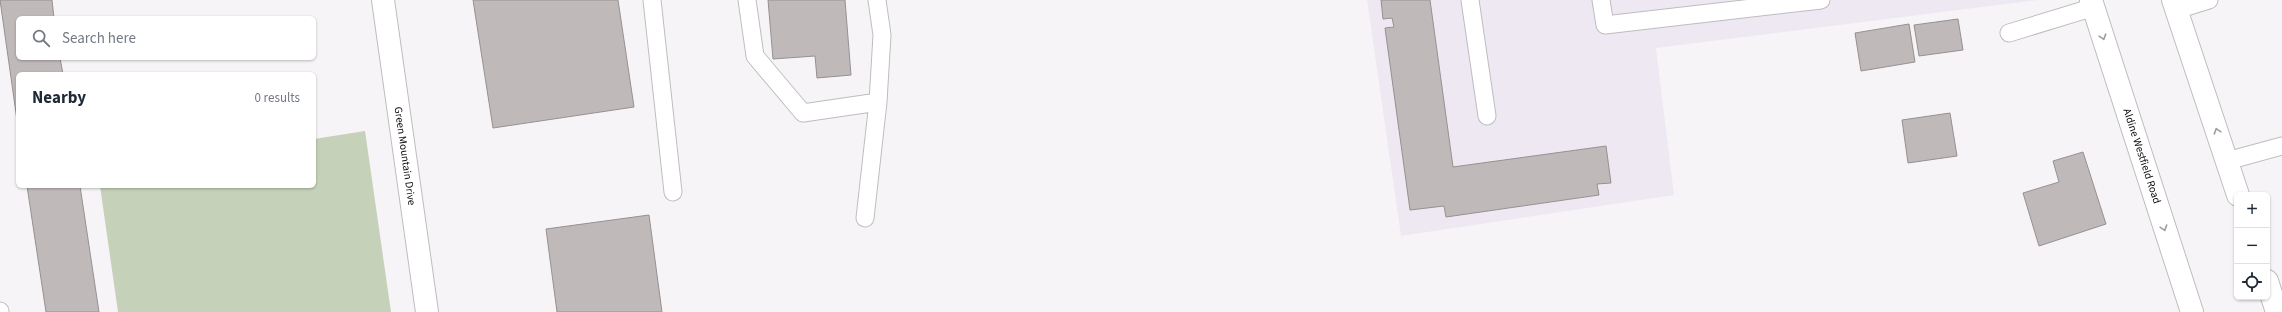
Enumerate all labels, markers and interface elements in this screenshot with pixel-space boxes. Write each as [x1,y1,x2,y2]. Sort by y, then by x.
search box [16,16,316,60]
icon: search [30,27,52,49]
text: Search here [62,28,136,49]
one-way arrow [2098,33,2107,40]
text: Nearby [32,86,86,110]
text: 0 results [255,89,300,107]
street label: Green Mountain Drive [391,106,419,207]
street label: Aldine Westfield Road [2119,106,2165,206]
one-way arrow [2213,128,2222,135]
map controls [2234,192,2270,300]
button: + [2234,192,2270,228]
one-way arrow [2160,224,2168,231]
button: − [2234,228,2270,264]
button: locate [2234,264,2270,300]

